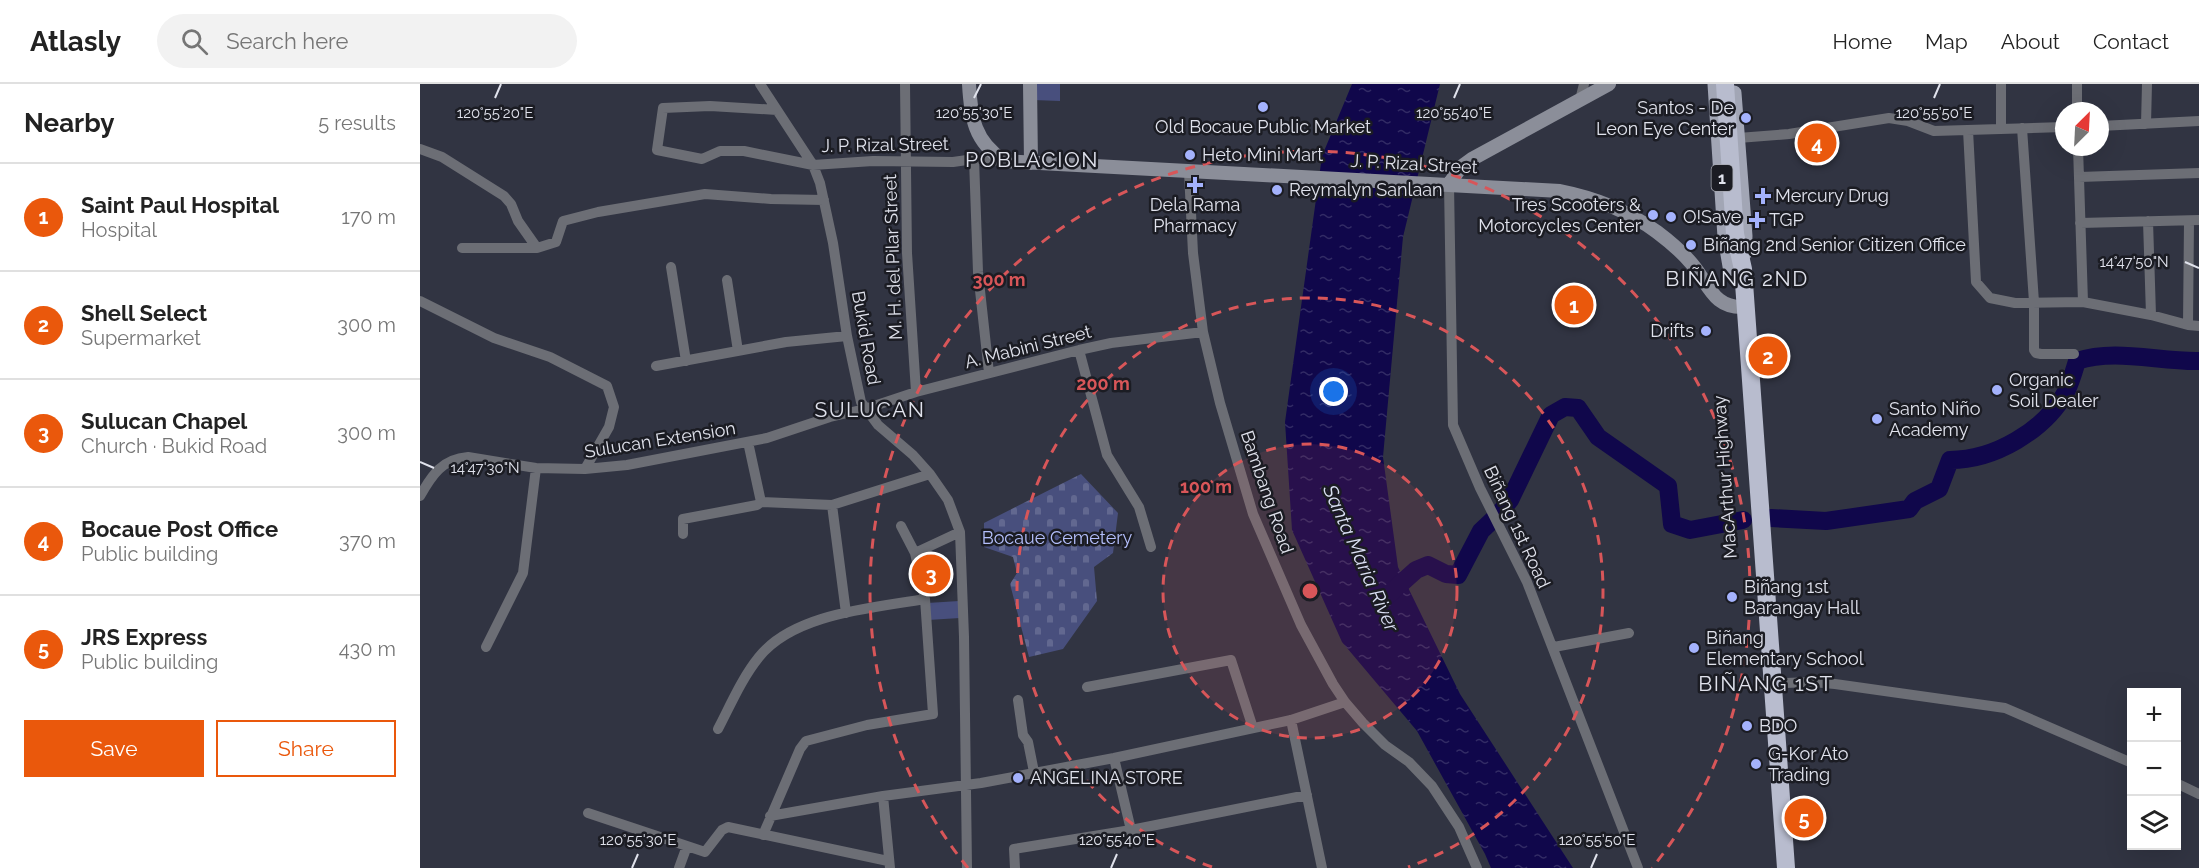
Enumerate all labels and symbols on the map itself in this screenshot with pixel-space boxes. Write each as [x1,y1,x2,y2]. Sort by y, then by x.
place label: Santos - De Leon Eye Center [1596,97,1735,139]
marker: Old Bocaue Public Market [1256,100,1270,114]
north arrow [2055,102,2109,156]
text: 120°55'20"E [457,104,533,122]
text: 120°55'30"E [936,104,1012,122]
text: 120°55'40"E [1416,104,1492,122]
text: 120°55'50"E [1896,104,1972,122]
marker: Santos - De Leon Eye Center [1739,111,1753,125]
place label: Old Bocaue Public Market [1155,116,1371,137]
pin: 4 [1798,120,1836,166]
street label: J. P. Rizal Street [821,133,949,156]
place label: Heto Mini Mart [1202,144,1323,165]
district label: POBLACION [965,147,1099,172]
marker: Heto Mini Mart [1183,148,1197,162]
street label: J. P. Rizal Street [1350,150,1478,177]
road number: 1 [1712,165,1732,191]
street label: M. H. del Pilar Street [879,174,906,340]
marker: Dela Rama Pharmacy [1188,178,1202,192]
place label: Reymalyn Sanlaan [1289,179,1443,200]
marker: Reymalyn Sanlaan [1270,183,1284,197]
place label: Mercury Drug [1775,185,1889,206]
marker: Mercury Drug [1756,189,1770,203]
place label: Dela Rama Pharmacy [1150,194,1240,236]
place label: Tres Scooters & Motorcycles Center [1478,194,1642,236]
place label: O!Save [1683,206,1742,227]
marker: Tres Scooters & Motorcycles Center [1646,208,1660,222]
place label: TGP [1769,209,1804,230]
marker: O!Save [1664,210,1678,224]
marker: TGP [1750,213,1764,227]
place label: Biñang 2nd Senior Citizen Office [1703,234,1966,255]
marker: Biñang 2nd Senior Citizen Office [1684,238,1698,252]
text: 14°47'50"N [2099,253,2169,271]
district label: BIÑANG 2ND [1665,266,1809,291]
text: 300 m [972,269,1026,290]
pin: 1 [1554,282,1594,328]
street label: Bukid Road [848,289,885,387]
place label: Drifts [1650,320,1694,341]
street label: A. Mabini Street [962,321,1093,372]
marker: Drifts [1699,324,1713,338]
pin: 2 [1748,334,1788,378]
place label: Organic Soil Dealer [2009,369,2099,411]
text: 200 m [1076,373,1130,394]
your location [1319,377,1348,406]
marker: Organic Soil Dealer [1990,383,2004,397]
street label: MacArthur Highway [1708,394,1741,559]
district label: SULUCAN [814,397,926,422]
place label: Santo Niño Academy [1889,398,1981,440]
marker: Santo Niño Academy [1870,412,1884,426]
street label: Sulucan Extension [583,417,737,462]
street label: Bambang Road [1237,428,1298,556]
text: 14°47'30"N [450,459,520,477]
street label: Biñang 1st Road [1480,462,1555,591]
text: 100 m [1180,476,1232,497]
water label: Santa Maria River [1317,480,1405,636]
park label: Bocaue Cemetery [982,527,1133,548]
pin: 3 [912,552,950,596]
place label: Biñang 1st Barangay Hall [1744,576,1860,618]
centre of rings [1300,581,1320,601]
marker: Biñang 1st Barangay Hall [1725,590,1739,604]
place label: Biñang Elementary School [1706,627,1864,669]
marker: Biñang Elementary School [1687,641,1701,655]
district label: BIÑANG 1ST [1698,671,1834,696]
place label: BDO [1759,715,1797,736]
marker: BDO [1740,719,1754,733]
place label: G-Kor Ato Trading [1768,743,1849,785]
marker: G-Kor Ato Trading [1749,757,1763,771]
place label: ANGELINA STORE [1030,767,1183,788]
marker: ANGELINA STORE [1011,771,1025,785]
pin: 5 [1784,796,1824,840]
text: 120°55'30"E [600,831,676,849]
text: 120°55'40"E [1079,831,1155,849]
text: 120°55'50"E [1559,831,1635,849]

